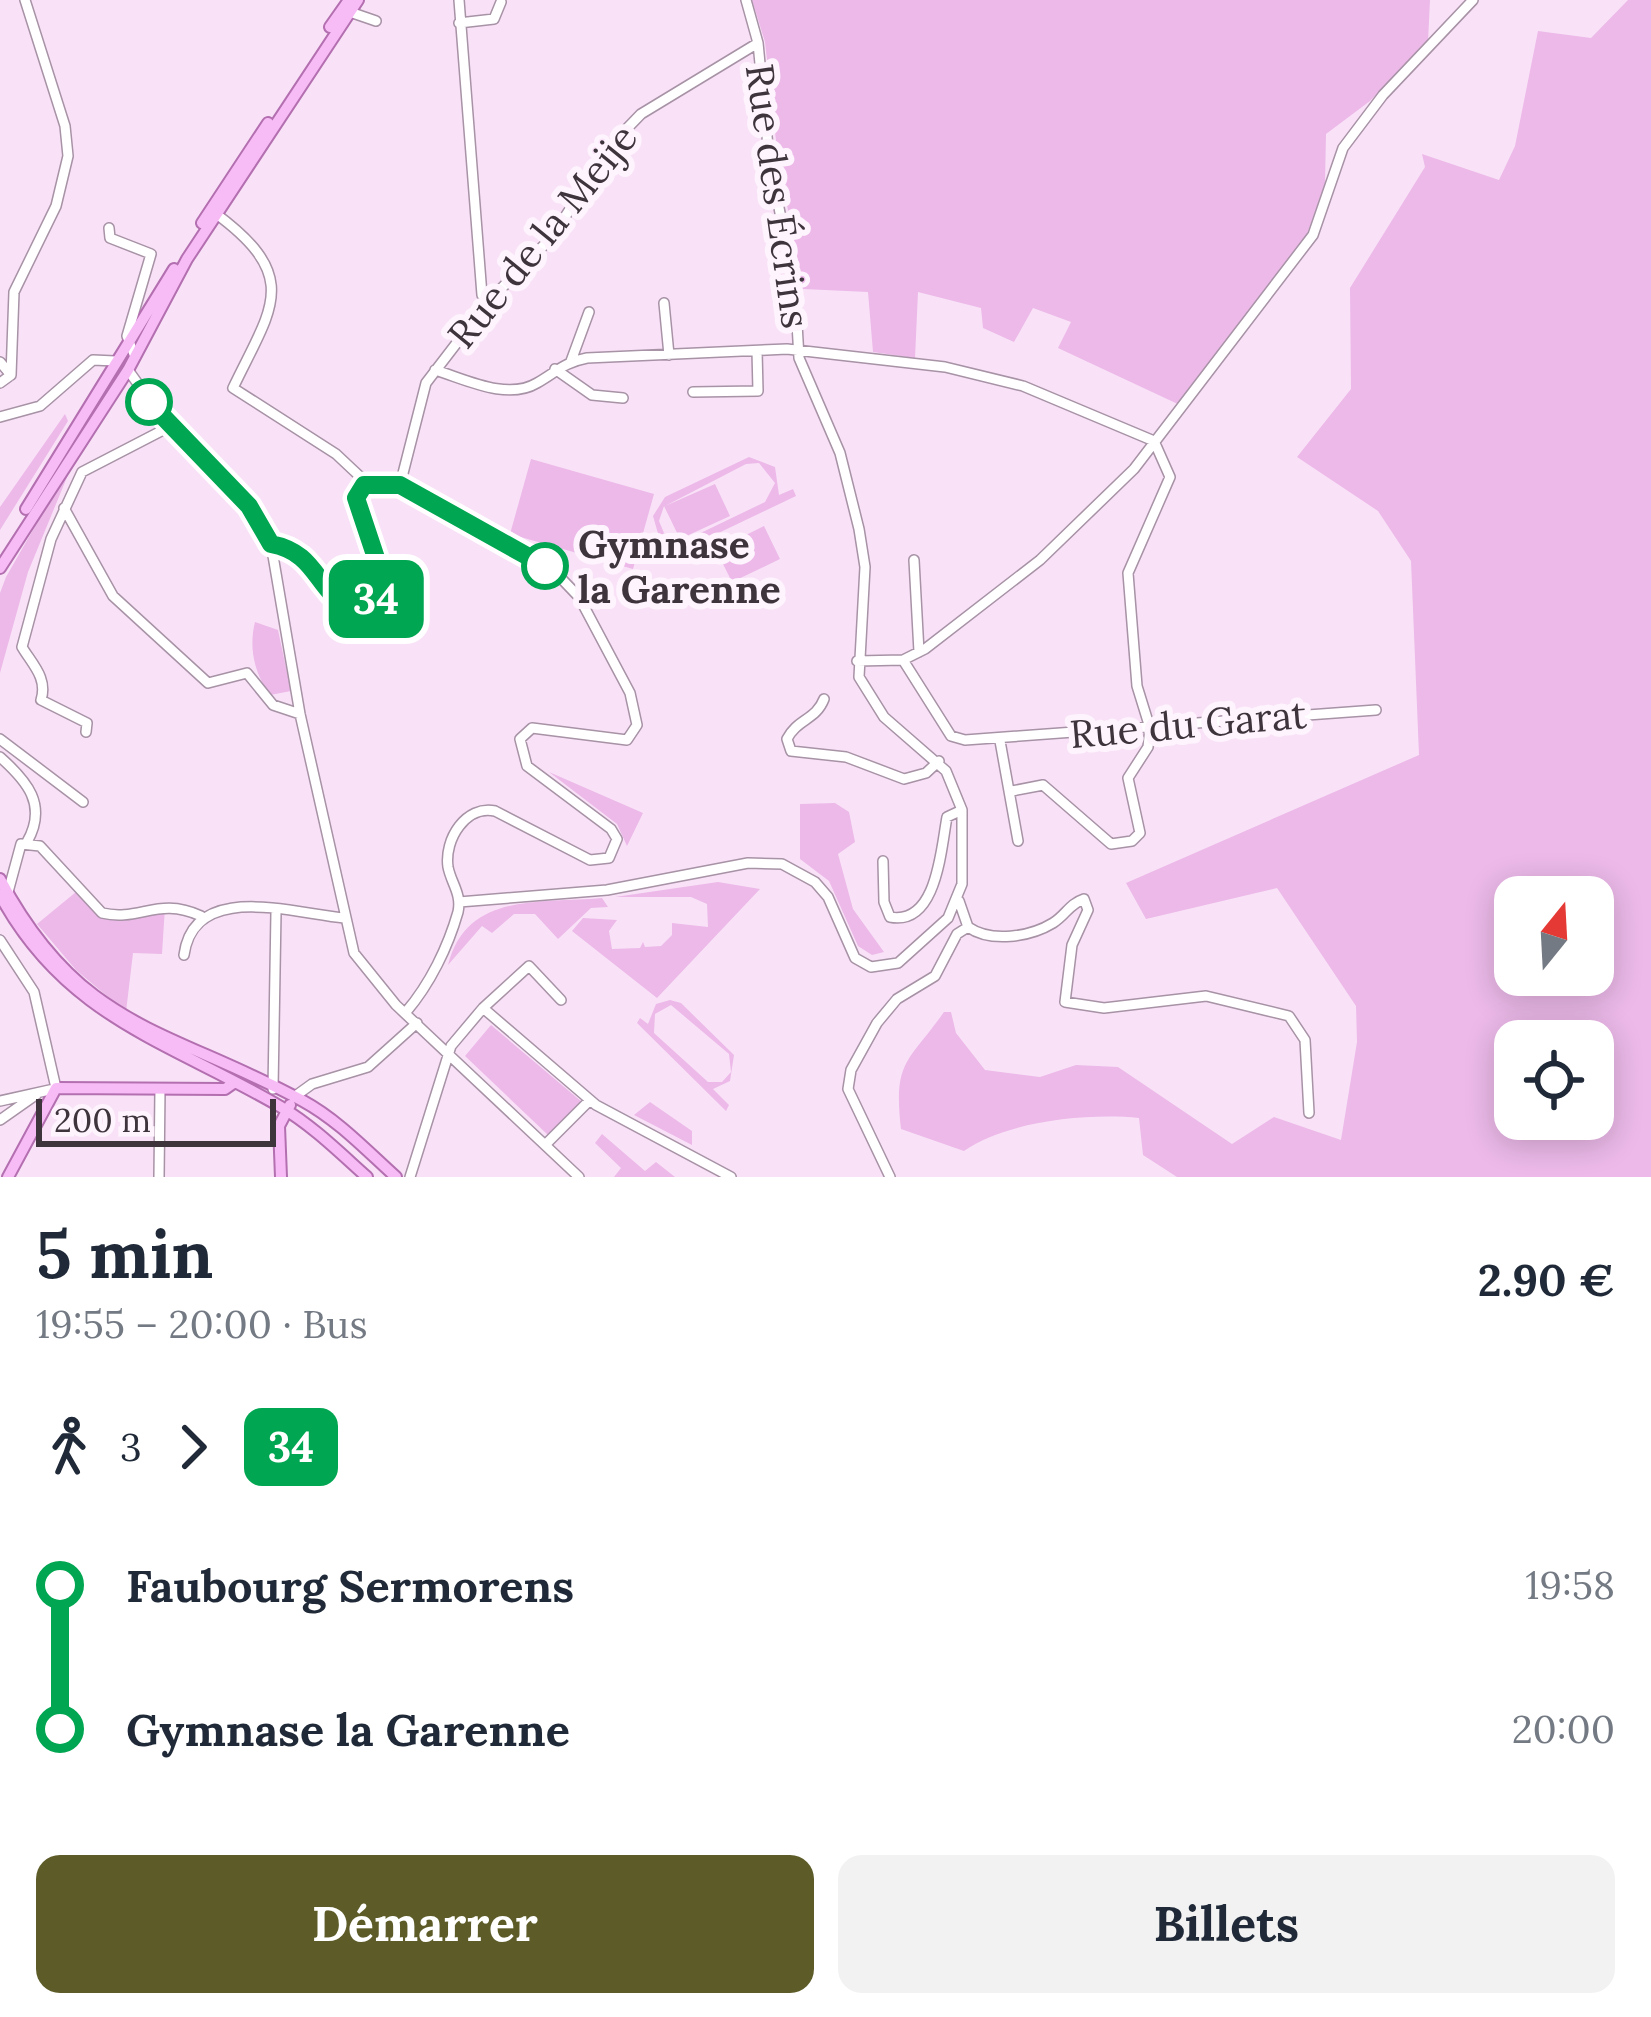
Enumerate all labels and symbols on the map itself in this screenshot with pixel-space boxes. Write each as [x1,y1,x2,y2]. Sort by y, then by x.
street label: Rue des Écrins [735,61,821,331]
street label: Rue de la Meije [436,114,648,358]
unlabelled marker [127,380,171,424]
place label: Gymnase la Garenne [578,519,781,614]
marker: Gymnase la Garenne [523,544,567,588]
line badge: 34 [322,560,430,638]
street label: Rue du Garat [1068,689,1308,759]
north arrow [1494,876,1614,996]
scale bar [36,1093,276,1146]

